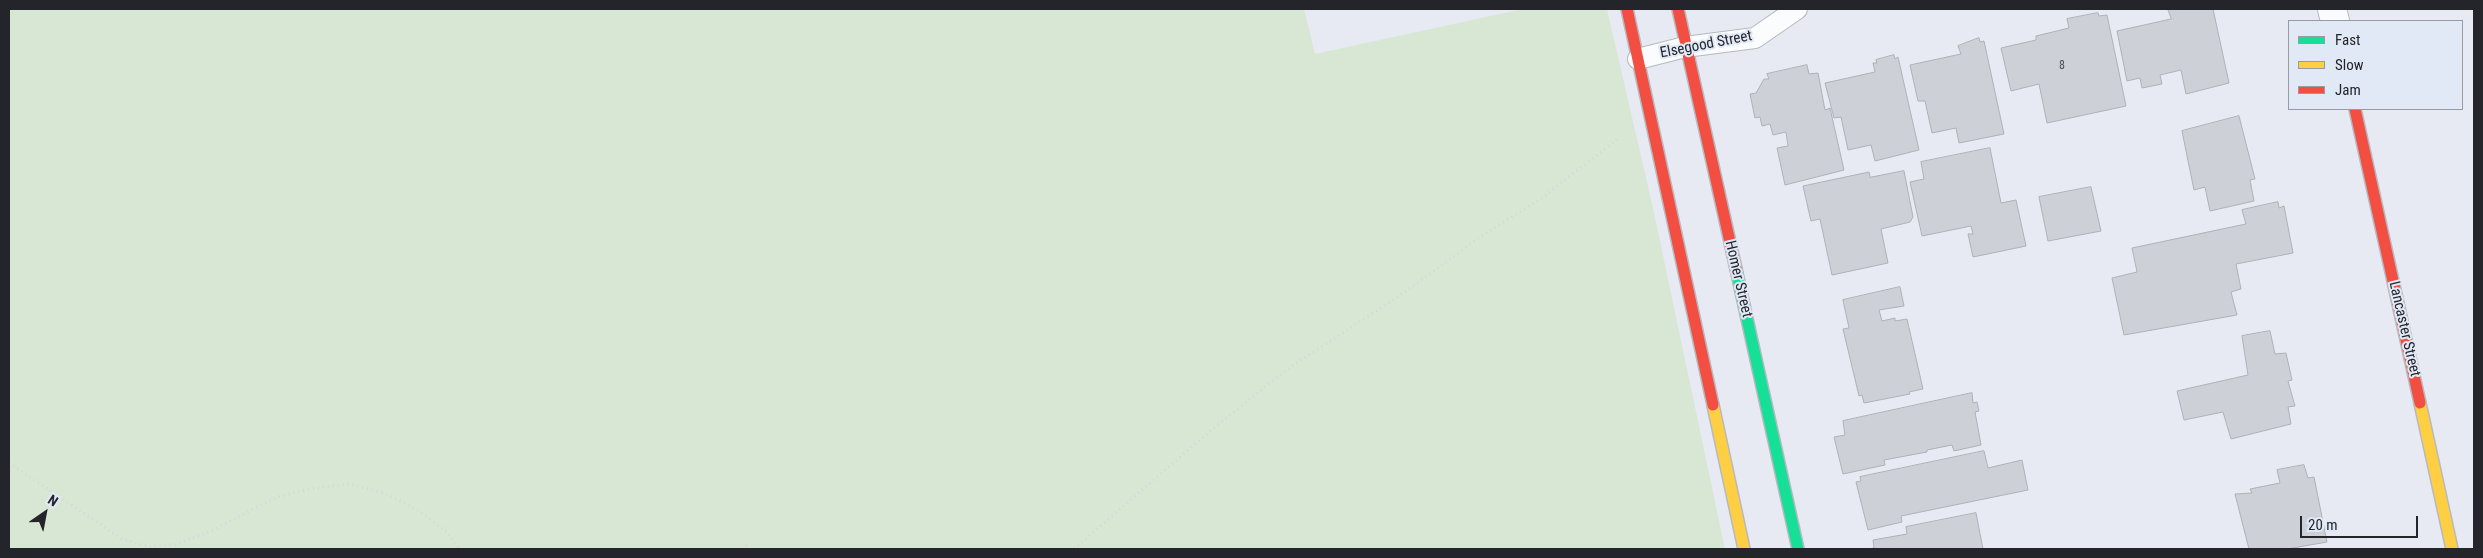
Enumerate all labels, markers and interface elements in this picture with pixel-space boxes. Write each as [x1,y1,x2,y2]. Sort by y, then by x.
legend [2288,20,2463,110]
street label: Elsegood Street [1659,27,1753,63]
text: Fast [2335,31,2360,49]
text: Slow [2335,56,2364,74]
house number: 8 [2059,59,2065,73]
text: Jam [2335,81,2361,99]
street label: Homer Street [1720,239,1756,319]
street label: Lancaster Street [2384,280,2424,378]
north arrow [20,488,70,538]
text: N [45,491,61,509]
scale bar [2303,506,2420,538]
text: 20 m [2308,516,2338,534]

